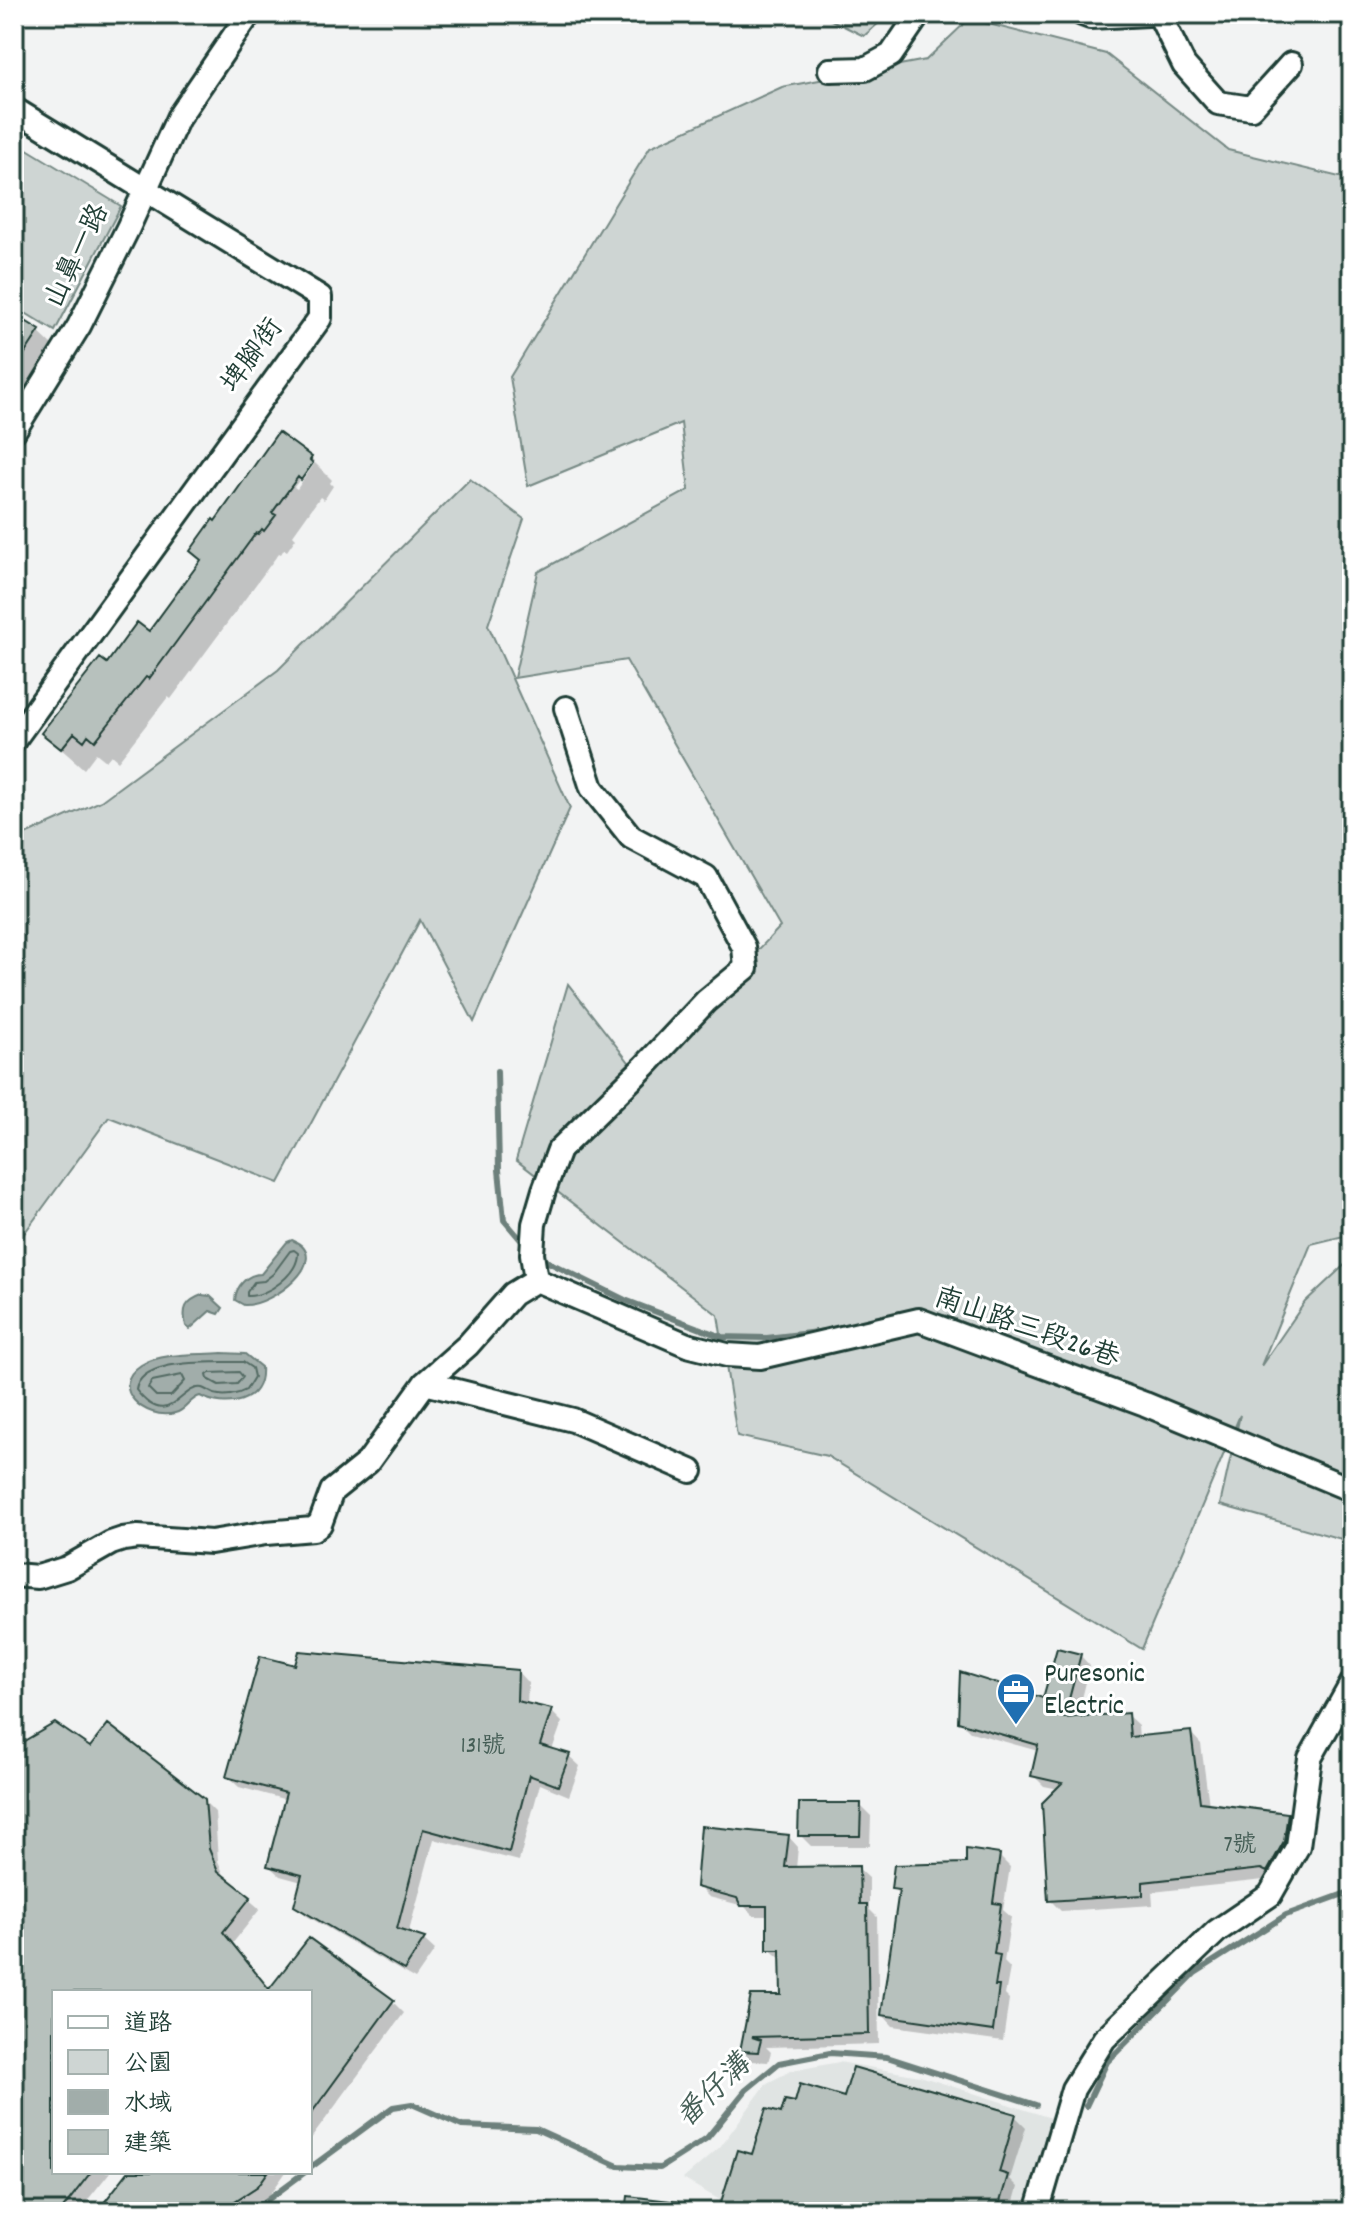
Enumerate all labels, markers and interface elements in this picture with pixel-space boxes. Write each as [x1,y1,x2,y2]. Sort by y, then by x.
street label: 山鼻一路 [36,198,122,316]
street label: 埤腳街 [213,311,295,403]
street label: 南山路三段26巷 [928,1280,1125,1381]
place label: Puresonic Electric [1044,1656,1145,1728]
office icon: Puresonic Electric [995,1671,1037,1726]
house number: 131號 [460,1730,506,1764]
house number: 7號 [1223,1829,1257,1863]
legend [52,1990,312,2174]
text: 道路 [124,2008,172,2042]
water label: 番仔溝 [668,2044,764,2140]
text: 公園 [124,2048,172,2082]
text: 水域 [124,2088,172,2122]
text: 建築 [124,2128,172,2162]

